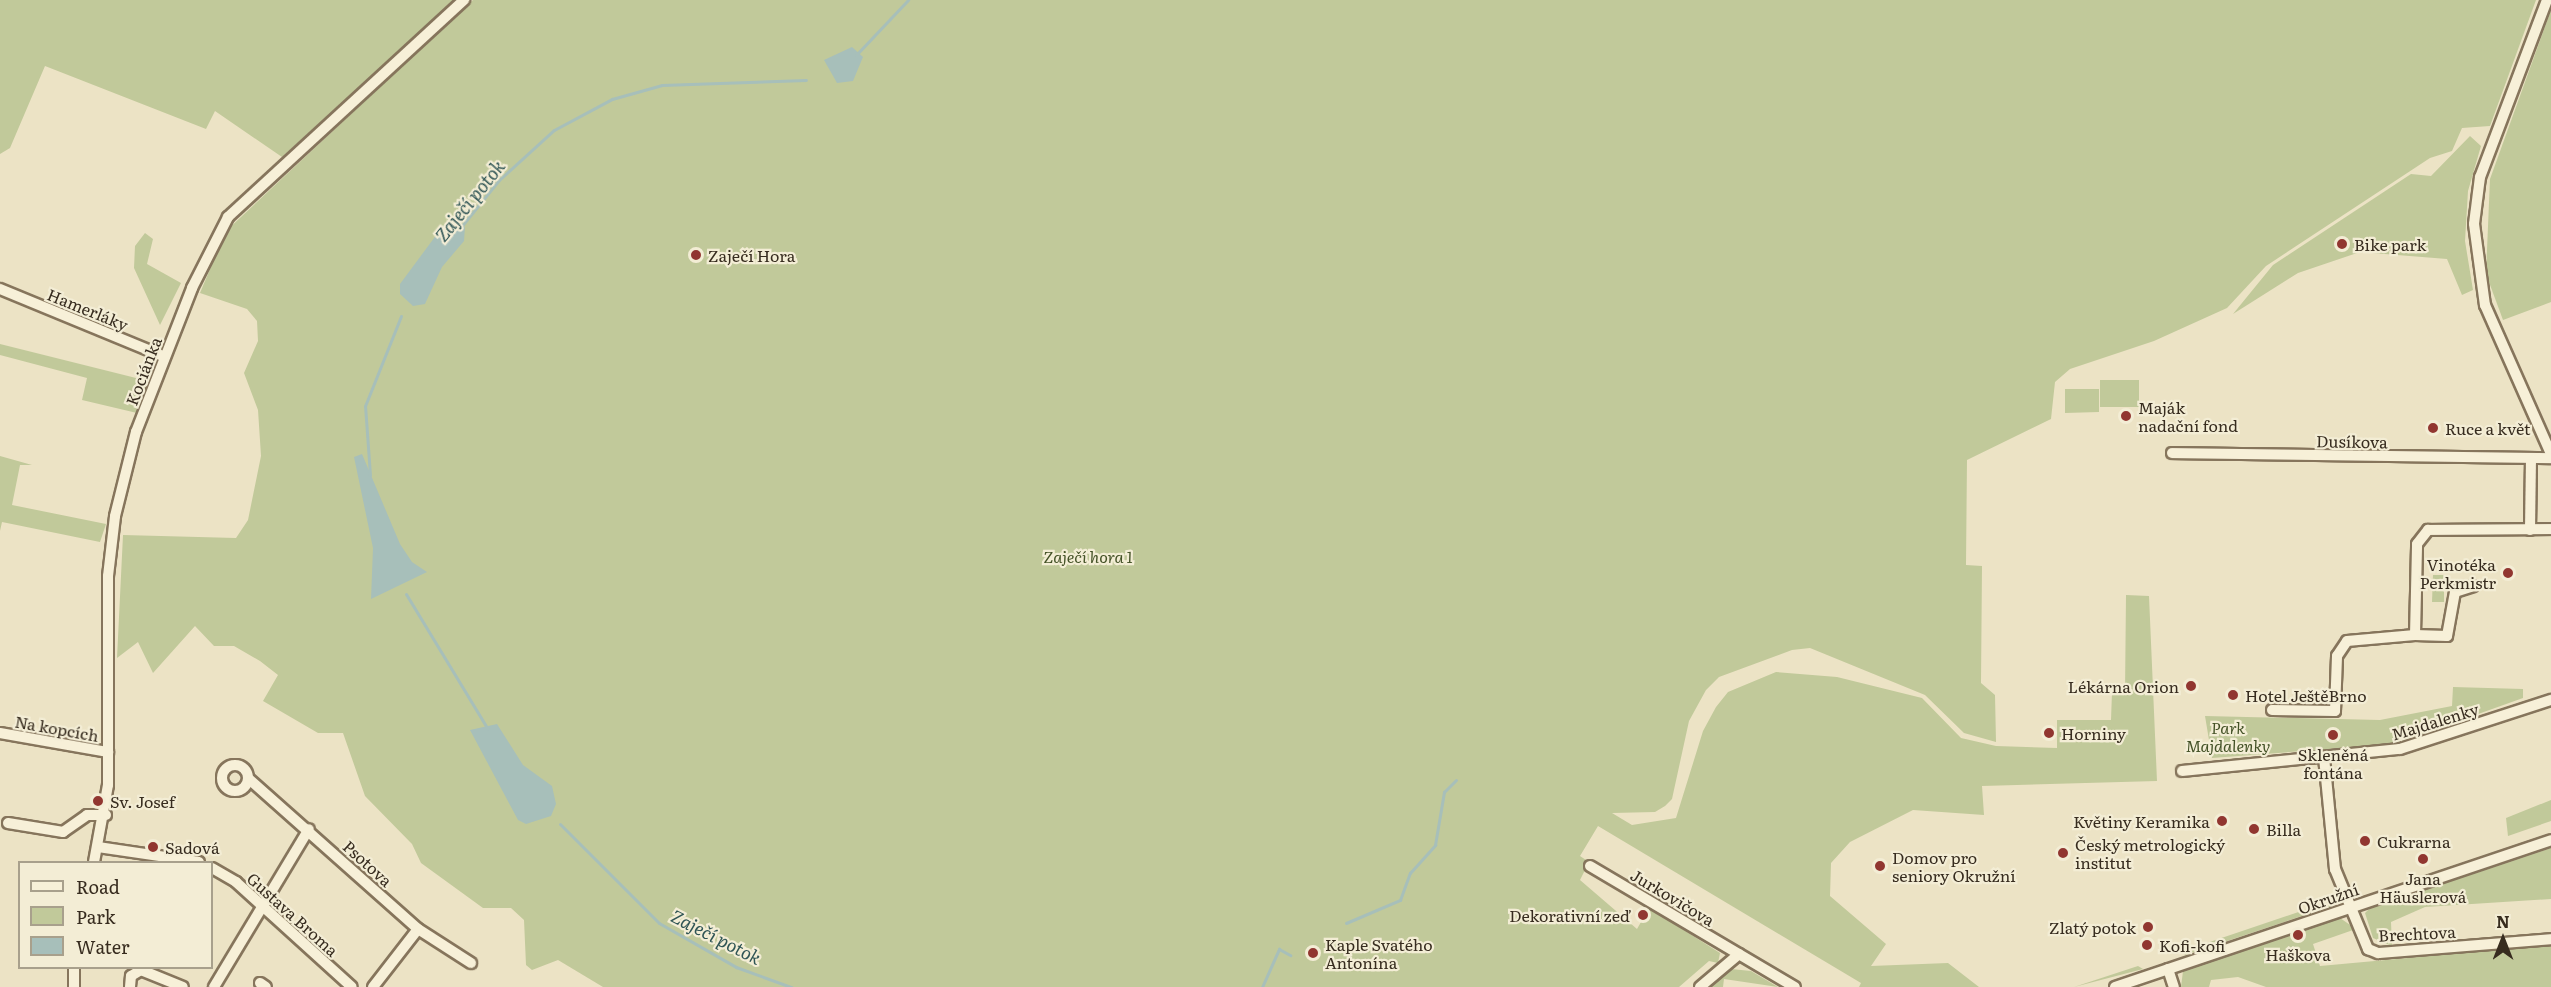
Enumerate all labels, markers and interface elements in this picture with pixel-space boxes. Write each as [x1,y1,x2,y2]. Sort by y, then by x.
water label: Zaječí potok [431,156,509,246]
place label: Bike park [2354,234,2426,254]
marker: Bike park [2335,237,2349,251]
place label: Zaječí Hora [708,245,795,265]
marker: Zaječí Hora [689,248,703,262]
street label: Hamerláky [45,284,131,334]
street label: Kociánka [121,334,165,408]
place label: Maják nadační fond [2138,397,2238,435]
marker: Maják nadační fond [2119,409,2133,423]
place label: Ruce a květ [2445,418,2531,438]
marker: Ruce a květ [2426,421,2440,435]
street label: Dusíkova [2316,431,2388,451]
park label: Zaječí hora 1 [1043,546,1133,566]
place label: Vinotéka Perkmistr [2420,554,2496,592]
marker: Vinotéka Perkmistr [2501,566,2515,580]
place label: Lékárna Orion [2068,676,2179,696]
marker: Lékárna Orion [2184,679,2198,693]
place label: Hotel JeštěBrno [2245,685,2367,705]
marker: Hotel JeštěBrno [2226,688,2240,702]
street label: Majdalenky [2389,699,2481,743]
street label: Na kopcích [14,711,100,745]
park label: Park Majdalenky [2186,717,2270,755]
place label: Horniny [2061,723,2126,743]
marker: Horniny [2042,726,2056,740]
marker: Skleněná fontána [2326,728,2340,742]
place label: Skleněná fontána [2298,744,2368,782]
place label: Sv. Josef [110,791,175,811]
marker: Sv. Josef [91,794,105,808]
place label: Květiny Keramika [2073,811,2210,831]
marker: Květiny Keramika [2215,814,2229,828]
place label: Billa [2266,819,2301,839]
marker: Billa [2247,822,2261,836]
place label: Cukrarna [2377,831,2451,851]
place label: Český metrologický institut [2075,834,2225,872]
marker: Cukrarna [2358,834,2372,848]
street label: Psotova [340,836,396,890]
place label: Sadová [165,837,220,857]
marker: Sadová [146,840,160,854]
marker: Český metrologický institut [2056,846,2070,860]
place label: Domov pro seniory Okružní [1892,847,2016,885]
marker: Jana Häuslerová [2416,852,2430,866]
marker: Domov pro seniory Okružní [1873,859,1887,873]
legend [18,861,213,969]
street label: Jurkovičova [1628,865,1718,929]
street label: Gustava Broma [244,868,342,960]
place label: Jana Häuslerová [2380,868,2466,906]
text: Road [76,873,120,900]
street label: Okružní [2295,879,2361,917]
text: Park [76,903,115,930]
water label: Zaječí potok [667,905,765,969]
place label: Dekorativní zeď [1509,905,1631,925]
marker: Dekorativní zeď [1636,908,1650,922]
north arrow [2473,909,2533,969]
text: N [2496,909,2510,933]
place label: Zlatý potok [2049,917,2136,937]
marker: Zlatý potok [2141,920,2155,934]
street label: Brechtova [2378,921,2456,945]
marker: Haškova [2291,928,2305,942]
text: Water [76,933,129,960]
place label: Kaple Svatého Antonína [1325,934,1433,972]
place label: Kofi-kofi [2159,935,2225,955]
marker: Kofi-kofi [2140,938,2154,952]
place label: Haškova [2265,944,2331,964]
marker: Kaple Svatého Antonína [1306,946,1320,960]

